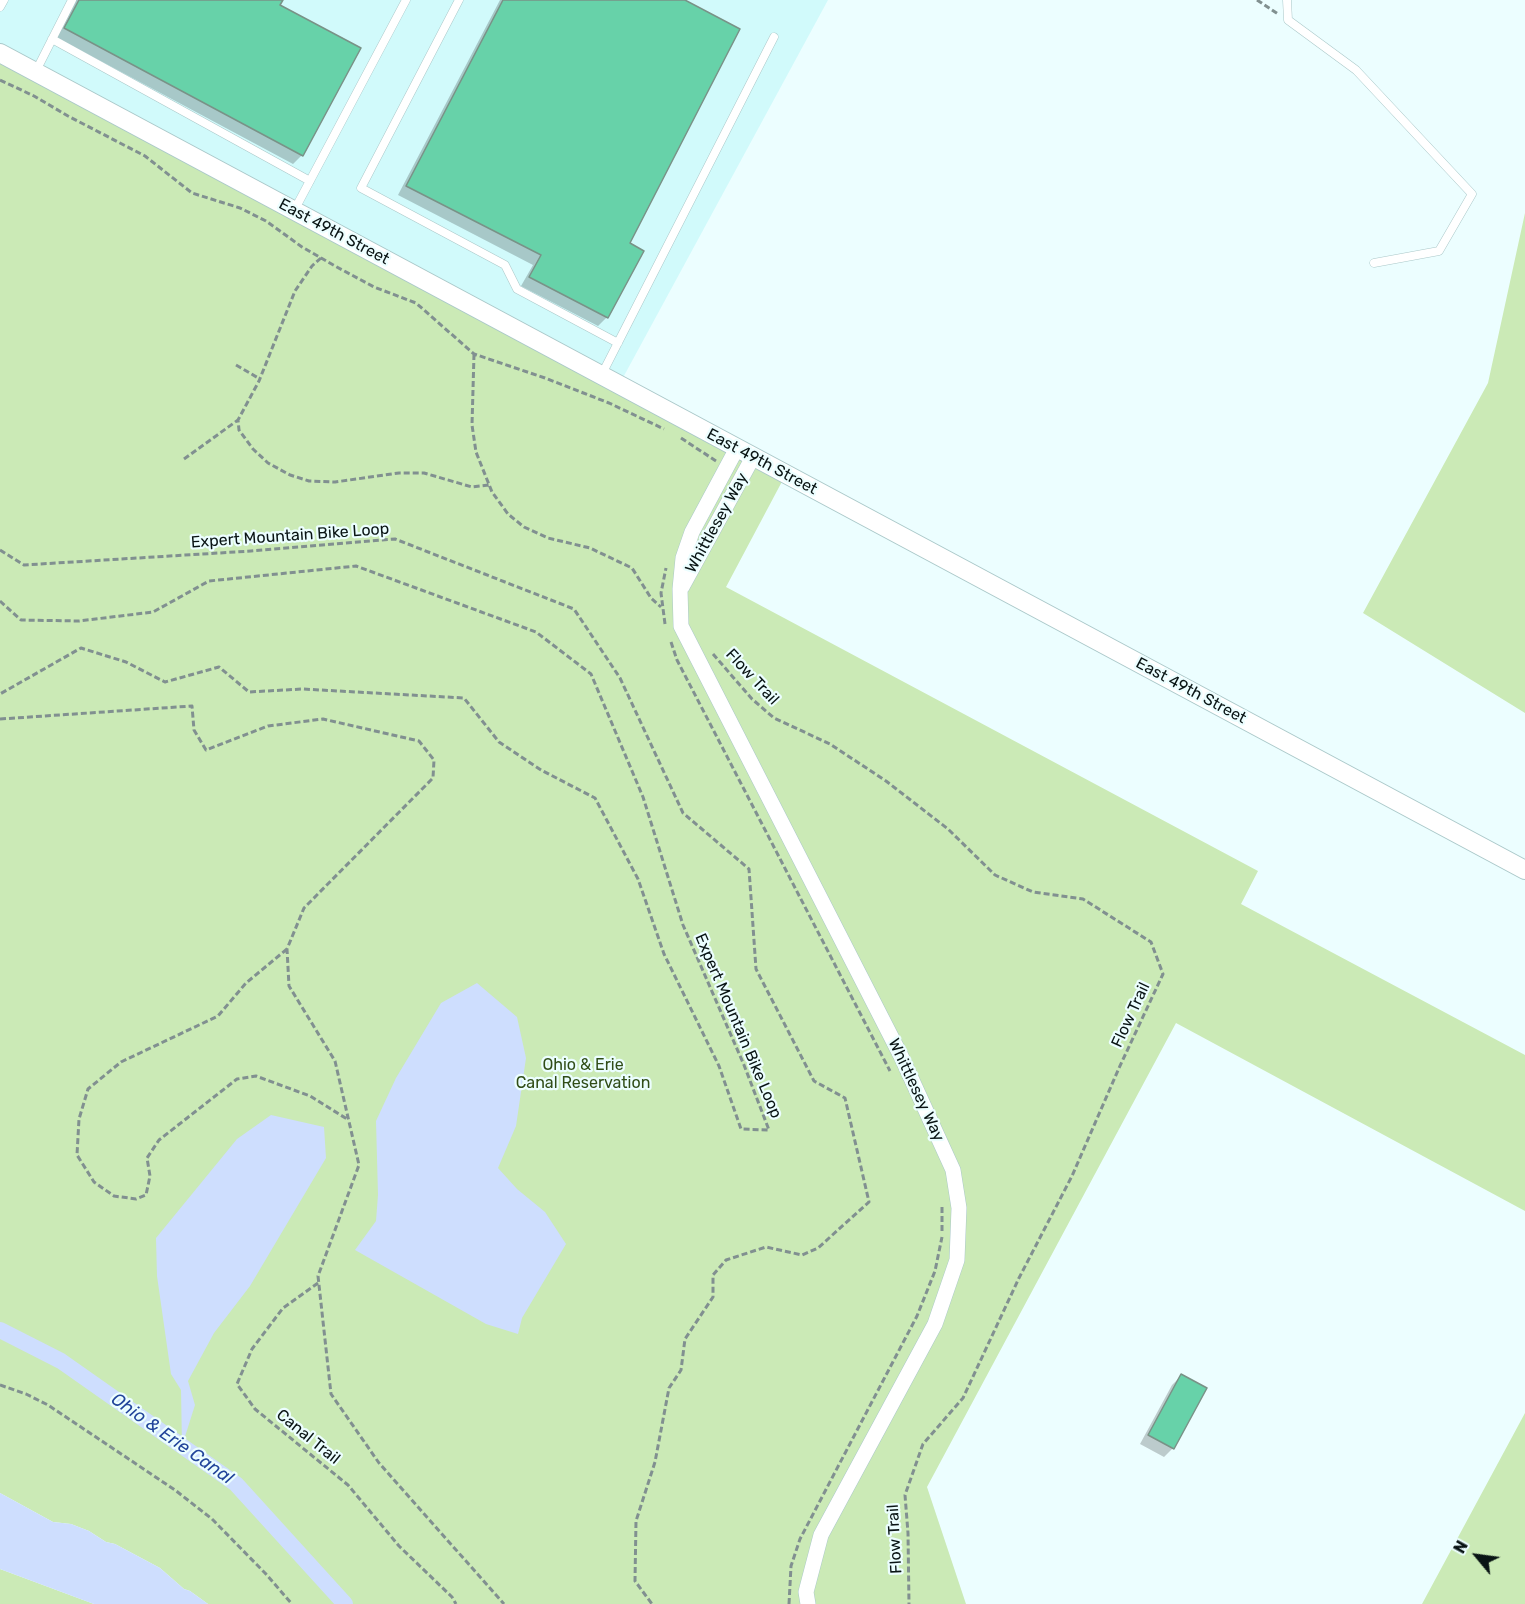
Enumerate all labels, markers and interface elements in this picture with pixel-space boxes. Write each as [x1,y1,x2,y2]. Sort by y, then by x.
street label: East 49th Street [275,195,393,269]
street label: East 49th Street [703,425,821,499]
street label: Whittlesey Way [682,470,752,576]
street label: Expert Mountain Bike Loop [190,519,390,553]
street label: Flow Trail [721,645,783,709]
street label: East 49th Street [1132,654,1250,728]
street label: Expert Mountain Bike Loop [690,931,786,1121]
street label: Flow Trail [1108,979,1154,1051]
street label: Whittlesey Way [884,1036,948,1144]
park label: Ohio & Erie Canal Reservation [516,1055,650,1093]
water label: Ohio & Erie Canal [107,1389,237,1489]
street label: Canal Trail [272,1406,344,1468]
street label: Flow Trail [884,1504,906,1574]
north arrow [1447,1526,1507,1586]
text: N [1450,1537,1472,1557]

